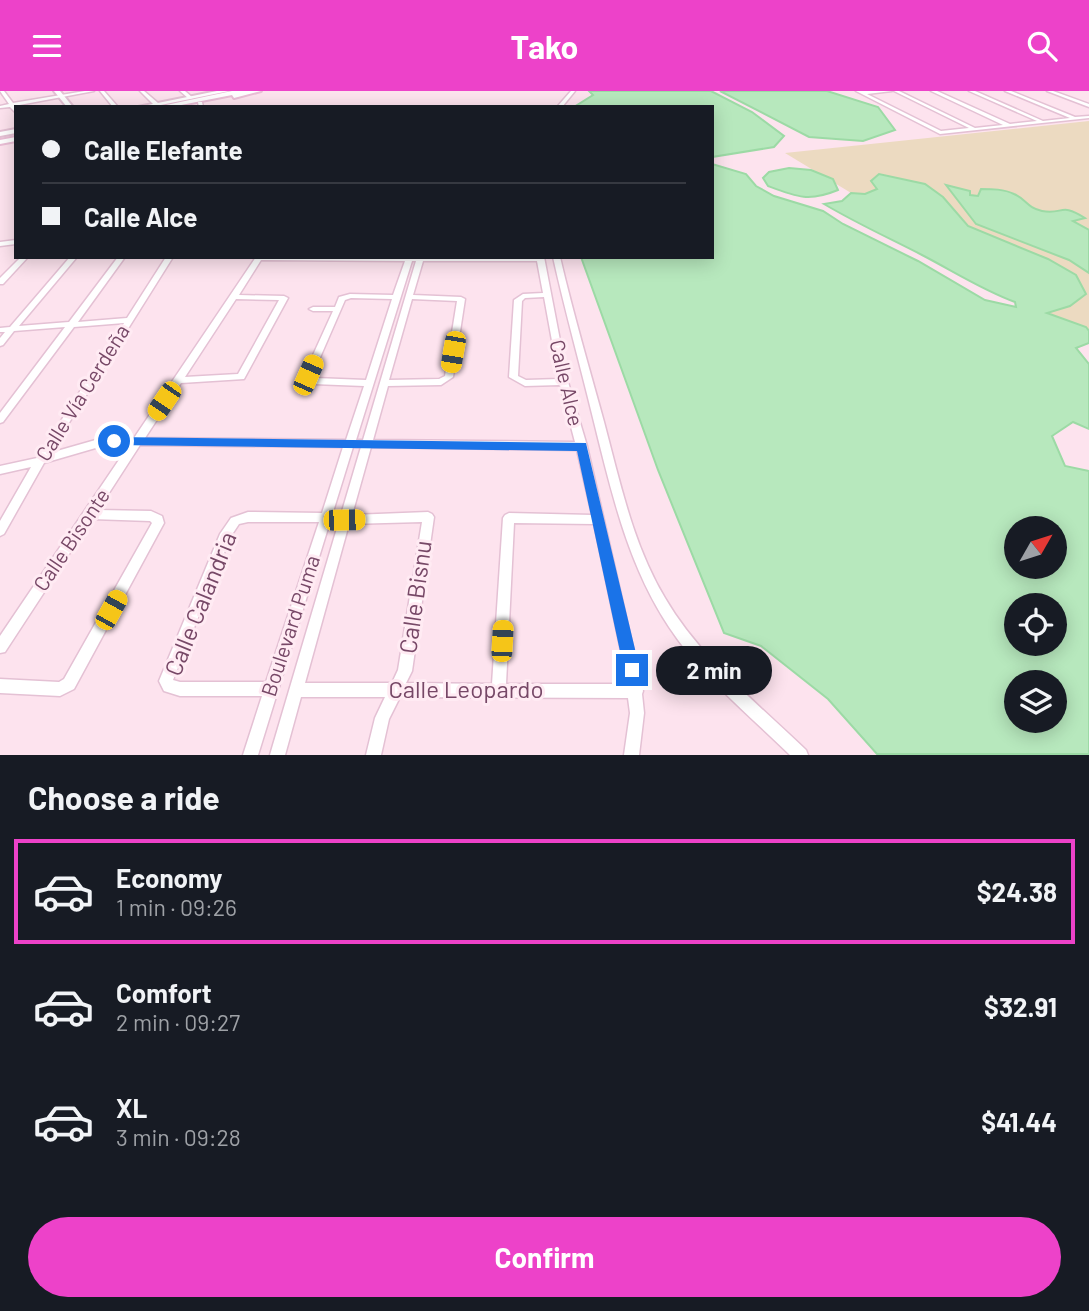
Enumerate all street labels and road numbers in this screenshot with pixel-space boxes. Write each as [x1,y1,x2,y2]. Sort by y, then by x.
street label: Calle Vía Cerdeña [30,319,134,465]
street label: Calle Alce [545,337,590,428]
street label: Calle Bisonte [27,483,114,595]
street label: Calle Calandria [158,527,242,680]
street label: Calle Bisnu [392,538,437,655]
street label: Boulevard Puma [255,552,324,699]
street label: Calle Leopardo [388,674,544,703]

